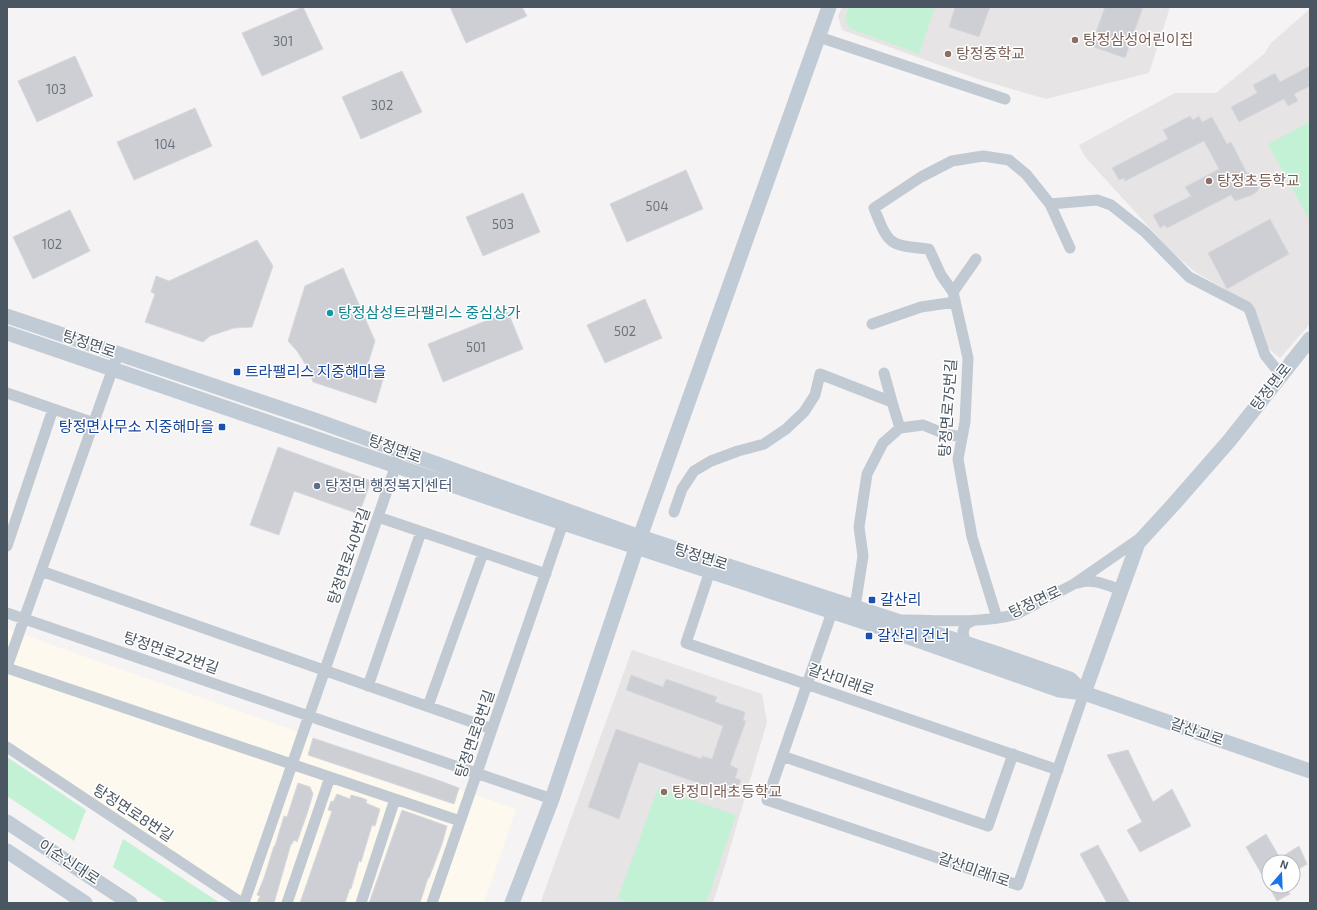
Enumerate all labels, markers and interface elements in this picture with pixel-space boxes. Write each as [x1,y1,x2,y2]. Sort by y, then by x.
place label: 탕정삼성어린이집 [1083,30,1193,48]
house number: 301 [273,33,293,49]
marker: 탕정삼성어린이집 [1070,35,1080,45]
place label: 탕정중학교 [956,44,1025,62]
marker: 탕정중학교 [943,49,953,59]
house number: 103 [46,81,66,97]
house number: 302 [371,97,393,113]
house number: 104 [154,136,176,152]
place label: 탕정초등학교 [1217,171,1300,189]
marker: 탕정초등학교 [1204,176,1214,186]
house number: 504 [646,198,668,214]
house number: 503 [492,216,514,232]
house number: 102 [42,236,62,252]
place label: 탕정삼성트라팰리스 중심상가 [338,303,521,321]
marker: 탕정삼성트라팰리스 중심상가 [325,308,335,318]
house number: 502 [614,323,636,339]
street label: 탕정면로 [60,326,118,361]
house number: 501 [466,339,486,355]
street label: 탕정면로75번길 [935,358,959,458]
street label: 탕정면로 [1246,359,1294,414]
place label: 트라팰리스 지중해마을 [245,362,386,380]
marker: 트라팰리스 지중해마을 [232,367,242,377]
place label: 탕정면사무소 지중해마을 [59,417,214,435]
marker: 탕정면사무소 지중해마을 [217,422,227,432]
street label: 탕정면로 [366,430,424,466]
place label: 탕정면 행정복지센터 [325,476,453,494]
marker: 탕정면 행정복지센터 [312,481,322,491]
street label: 탕정면로40번길 [323,505,373,606]
street label: 탕정면로 [672,539,730,573]
street label: 탕정면로 [1006,581,1063,621]
place label: 갈산리 [880,590,921,608]
marker: 갈산리 [867,595,877,605]
place label: 갈산리 건너 [877,626,949,644]
street label: 탕정면로22번길 [121,627,221,677]
marker: 갈산리 건너 [864,631,874,641]
street label: 갈산미래로 [806,659,877,699]
street label: 탕정면로8번길 [451,687,498,780]
street label: 갈산교로 [1168,714,1226,749]
street label: 탕정면로8번길 [90,780,177,845]
place label: 탕정미래초등학교 [672,782,782,800]
marker: 탕정미래초등학교 [659,787,669,797]
street label: 이순신대로 [36,835,103,888]
street label: 갈산미래1로 [936,848,1013,890]
north arrow [1261,854,1301,894]
text: N [1279,857,1290,872]

